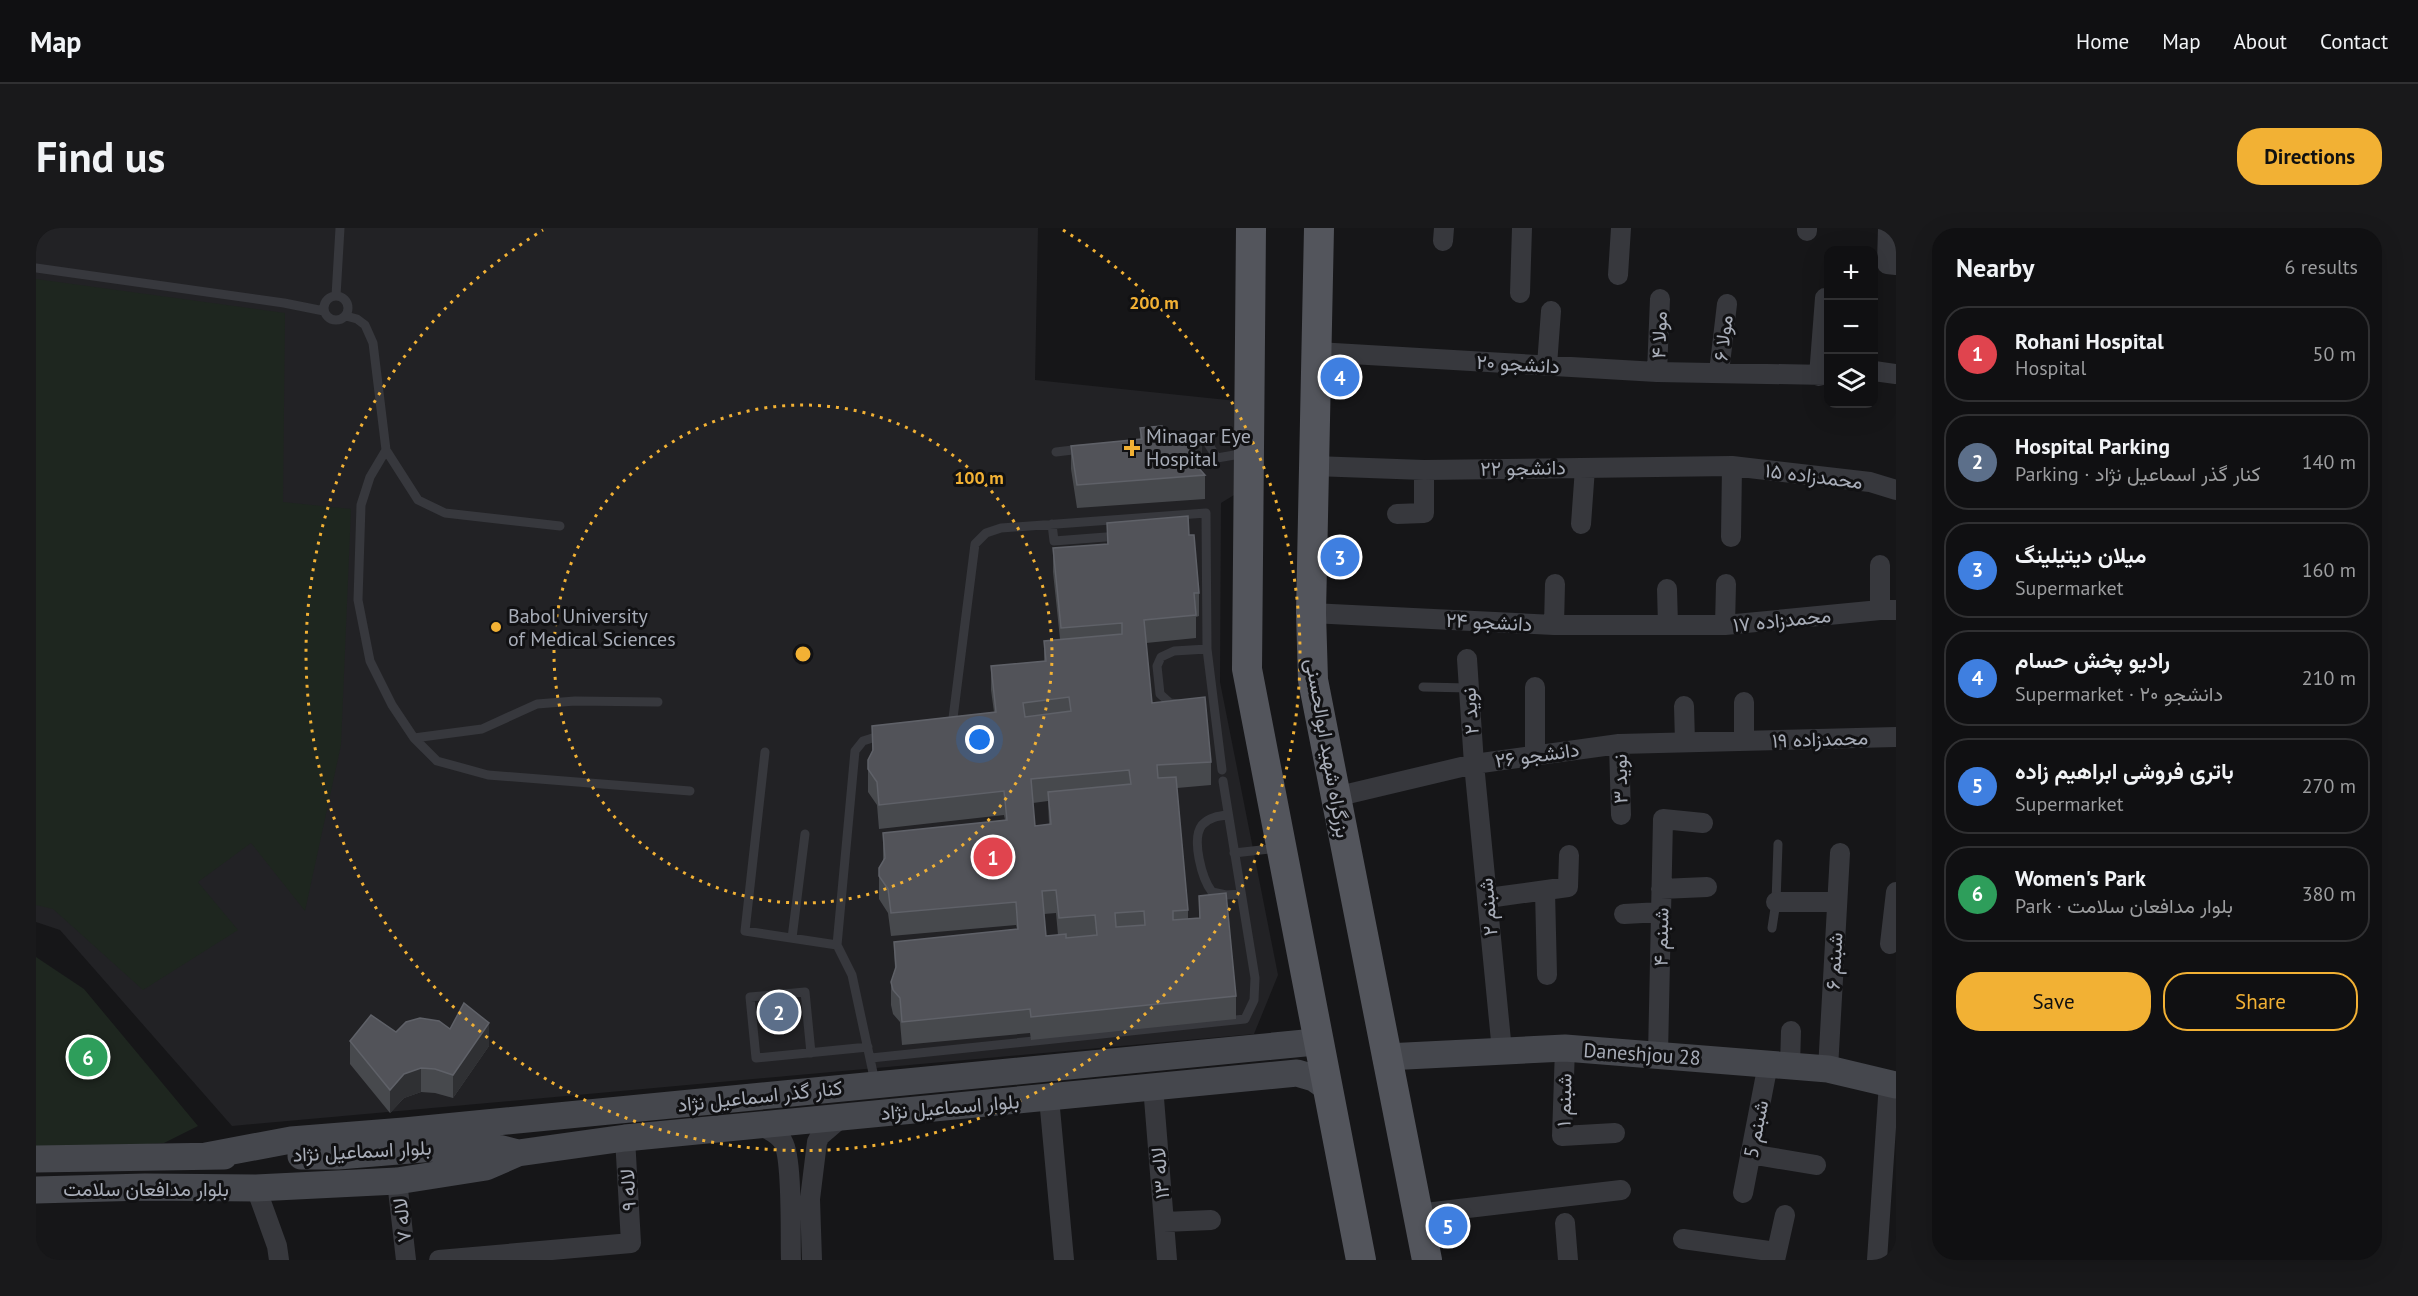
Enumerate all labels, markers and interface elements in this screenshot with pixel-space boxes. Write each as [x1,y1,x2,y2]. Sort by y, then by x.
text: Map [30,23,81,60]
text: Home [2076,28,2129,55]
text: Map [2162,28,2201,55]
text: About [2234,28,2287,55]
text: Contact [2320,28,2388,55]
button: Directions [2237,128,2382,185]
text: Find us [36,129,165,184]
map controls [1824,246,1878,408]
button: + [1824,246,1878,300]
text: Nearby [1956,251,2034,284]
text: 6 results [2285,254,2358,280]
text: 200 m [1129,291,1179,314]
button: − [1824,300,1878,354]
street label: مولا ۴ [1645,311,1673,359]
street label: مولا ۶ [1707,314,1739,362]
text: Rohani Hospital [2015,327,2164,355]
text: 1 [1972,341,1983,367]
text: 50 m [2313,341,2356,367]
street label: دانشجو ۲۰ [1476,349,1560,379]
pin: 4 [1320,354,1360,400]
button: layers [1824,354,1878,408]
text: Hospital [2015,355,2086,381]
place label: Minagar Eye Hospital [1146,423,1251,472]
text: Hospital Parking [2015,432,2170,460]
marker: Minagar Eye Hospital [1123,439,1141,457]
text: 2 [1972,449,1983,475]
text: 140 m [2302,449,2356,475]
street label: دانشجو ۲۲ [1480,454,1566,482]
street label: محمدزاده ۱۵ [1764,457,1864,495]
text: Parking · کنار گذر اسماعیل نژاد [2015,461,2261,487]
text: 100 m [954,466,1004,489]
pin: 3 [1320,534,1360,580]
text: میلان دیتیلینگ [2015,541,2147,569]
text: 3 [1972,557,1983,583]
text: 160 m [2302,557,2356,583]
text: Supermarket [2015,575,2123,601]
street label: محمدزاده ۱۷ [1732,602,1832,638]
place label: Babol University of Medical Sciences [508,603,676,652]
street label: دانشجو ۲۴ [1445,607,1533,637]
marker: Babol University of Medical Sciences [489,620,503,634]
centre of rings [793,644,813,664]
text: رادیو پخش حسام [2015,646,2170,674]
street label: بزرگراه شهید ابوالحسنی [1299,656,1357,840]
text: 4 [1972,665,1983,691]
text: 210 m [2302,665,2356,691]
text: Supermarket · دانشجو ۲۰ [2015,681,2223,707]
street label: نوید ۲ [1455,687,1485,735]
street label: محمدزاده ۱۹ [1771,724,1869,754]
your location [965,725,994,754]
street label: دانشجو ۲۶ [1493,736,1581,774]
street label: نوید ۳ [1607,754,1633,804]
text: باتری فروشی ابراهیم زاده [2015,757,2234,785]
text: 5 [1972,773,1983,799]
text: 270 m [2302,773,2356,799]
text: Supermarket [2015,791,2123,817]
pin: 1 [974,834,1012,880]
text: Women's Park [2015,864,2146,892]
street label: شبنم ۲ [1473,877,1503,937]
text: 6 [1972,881,1983,907]
text: 380 m [2302,881,2356,907]
text: Park · بلوار مدافعان سلامت [2015,893,2233,919]
street label: شبنم ۴ [1647,907,1675,967]
street label: شبنم ۶ [1820,932,1848,990]
button: Save [1956,972,2151,1031]
button: Share [2163,972,2358,1031]
pin: 2 [760,990,798,1034]
pin: 6 [68,1034,108,1080]
street label: Daneshjou 28 [1583,1037,1701,1071]
street label: شبنم ۱ [1551,1073,1577,1127]
street label: کنار گذر اسماعیل نژاد [676,1074,844,1118]
street label: بلوار اسماعیل نژاد [880,1088,1020,1126]
street label: شبنم 5 [1738,1098,1774,1160]
street label: بلوار اسماعیل نژاد [292,1134,432,1168]
street label: لاله ۱۳ [1145,1146,1175,1200]
street label: لاله ۹ [614,1168,642,1212]
street label: بلوار مدافعان سلامت [63,1176,229,1202]
street label: لاله ۷ [387,1196,417,1244]
pin: 5 [1428,1204,1468,1248]

